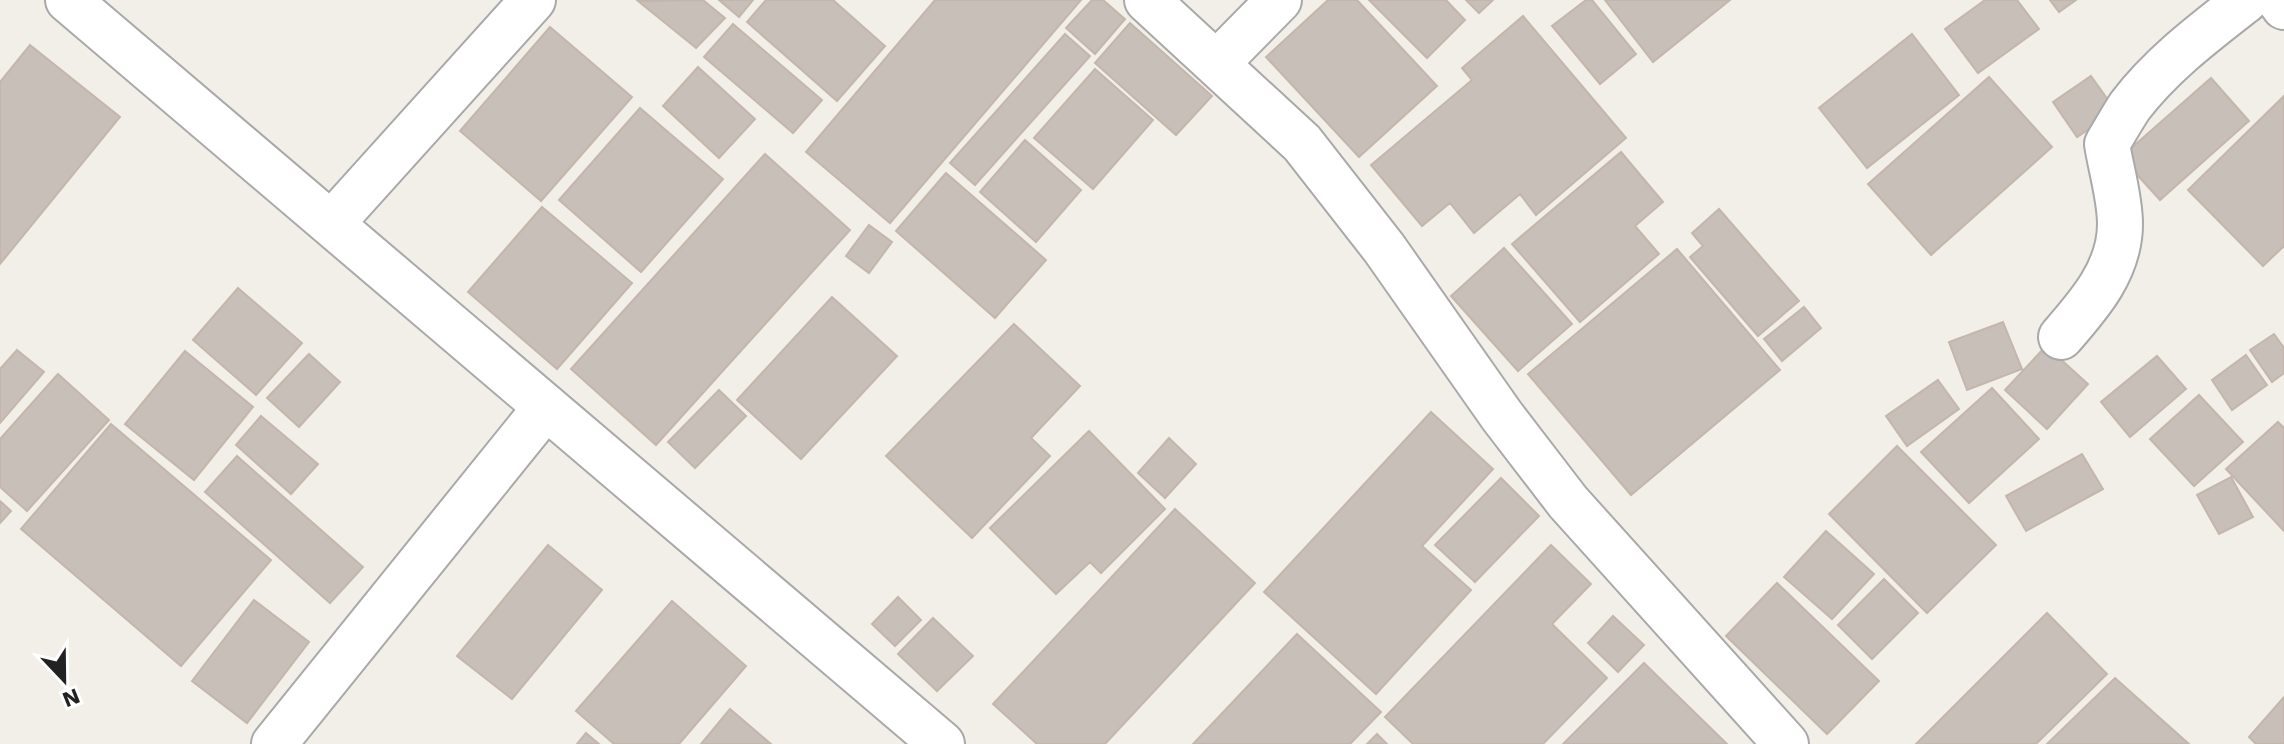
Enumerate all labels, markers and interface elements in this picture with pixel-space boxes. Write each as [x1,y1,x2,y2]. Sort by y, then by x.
north arrow [24,640,104,720]
text: N [59,683,84,713]

